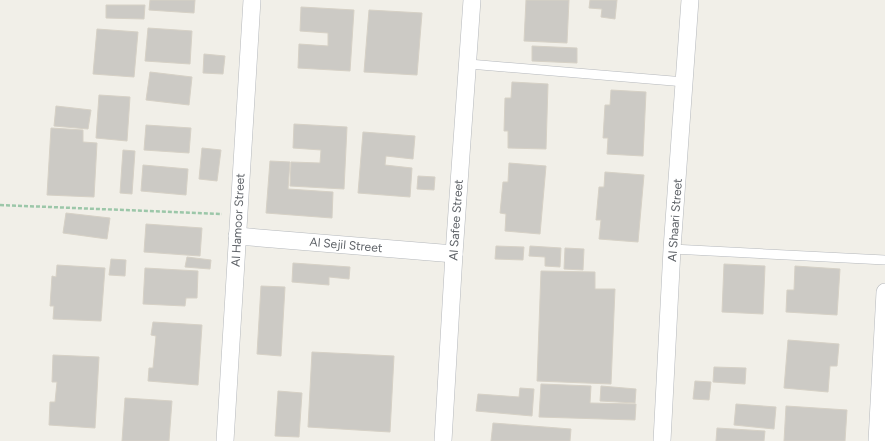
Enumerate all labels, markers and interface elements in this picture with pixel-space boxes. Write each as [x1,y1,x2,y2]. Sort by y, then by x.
street label: Al Hamoor Street [229,172,247,267]
street label: Al Shaari Street [665,177,685,262]
street label: Al Safee Street [446,179,466,261]
street label: Al Sejil Street [309,235,383,255]

